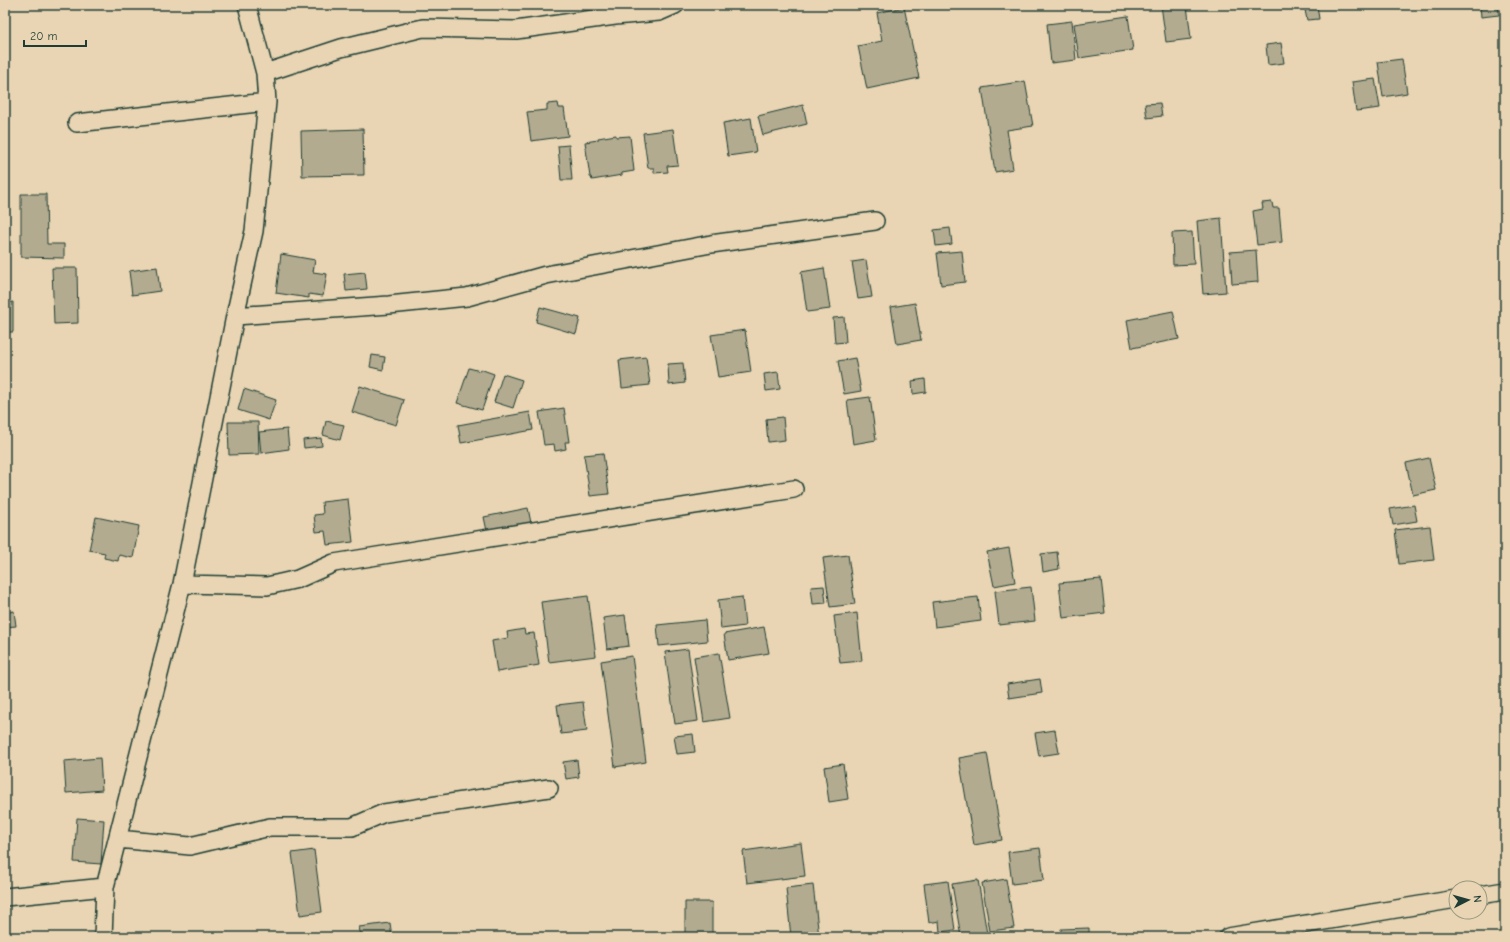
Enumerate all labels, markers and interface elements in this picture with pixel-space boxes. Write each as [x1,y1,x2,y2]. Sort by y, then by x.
scale bar [24,22,86,48]
text: 20 m [30,29,58,43]
north arrow [1448,880,1488,920]
text: N [1471,895,1484,903]

